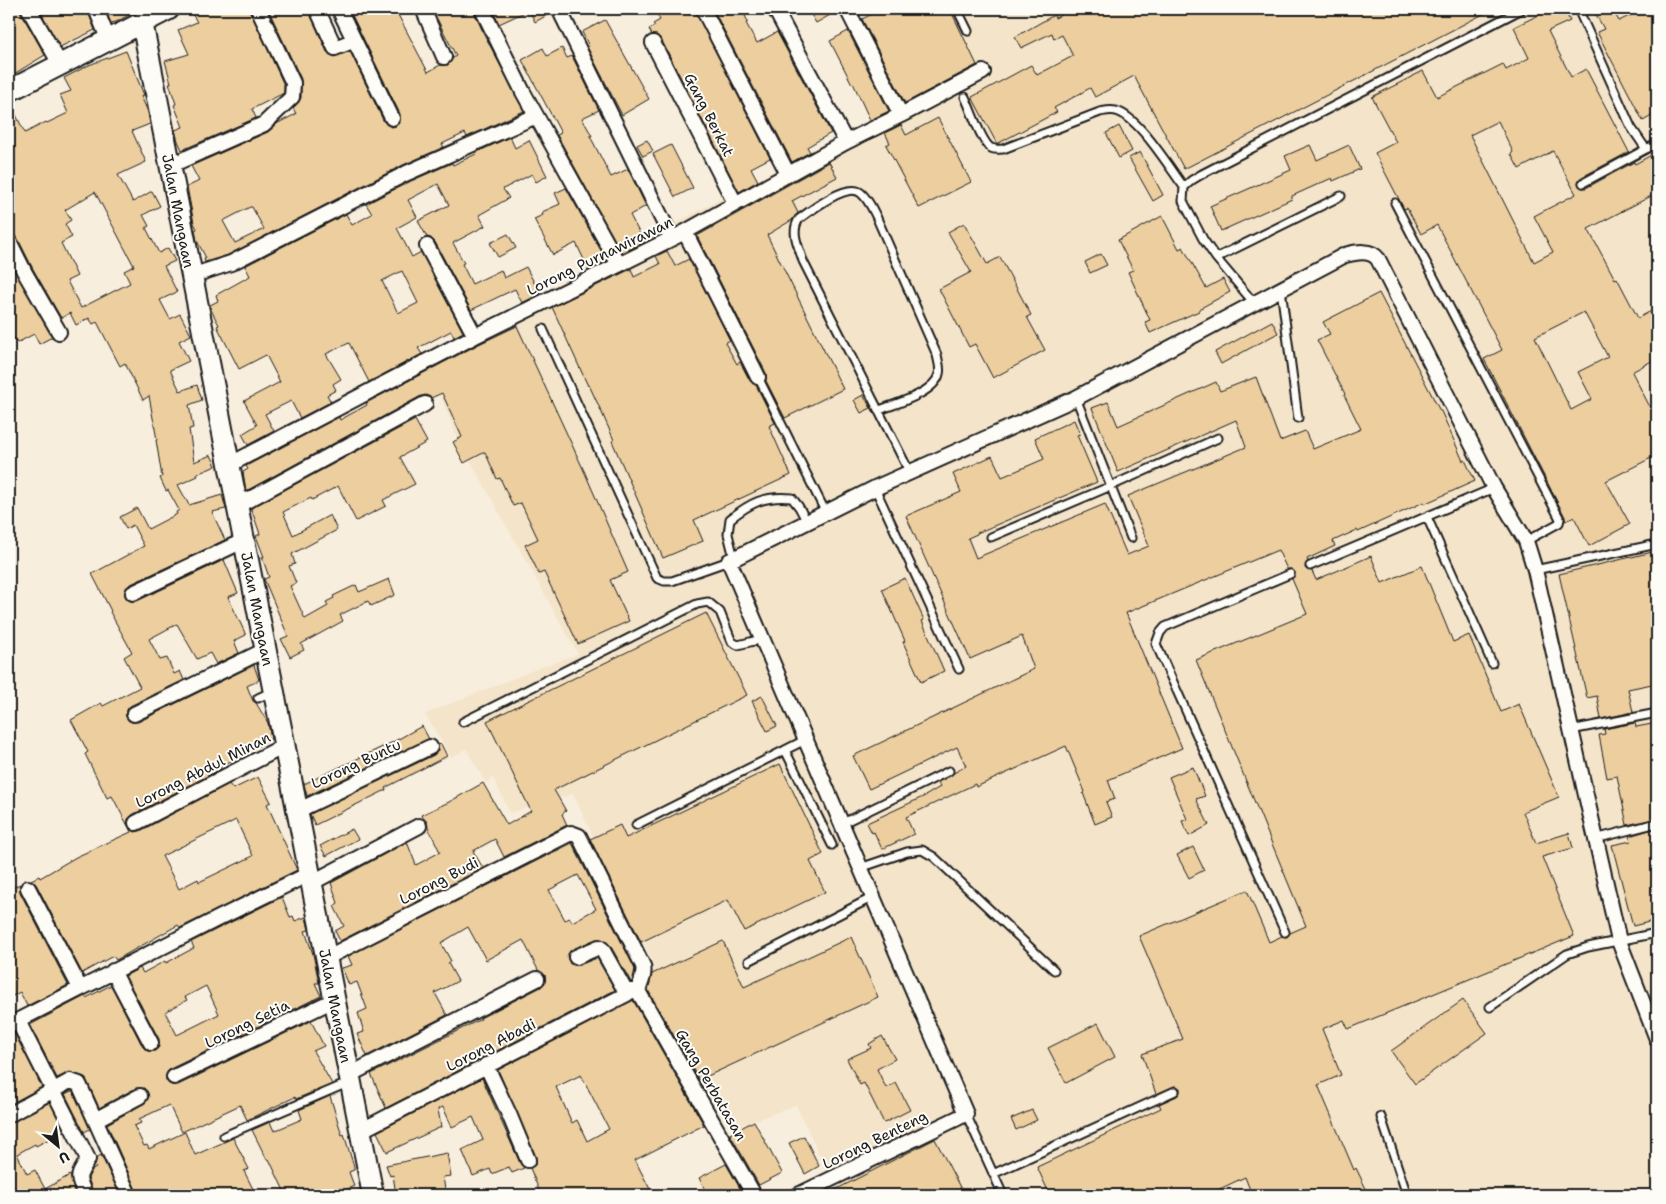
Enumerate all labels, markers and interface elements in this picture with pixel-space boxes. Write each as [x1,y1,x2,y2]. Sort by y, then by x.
street label: Gang Berkat [679,70,739,160]
street label: Jalan Mangaan [157,152,199,270]
street label: Lorong Purnawirawan [523,212,677,300]
street label: Jalan Mangaan [236,550,278,668]
street label: Lorong Abdul Minan [132,727,274,813]
street label: Lorong Buntu [308,734,404,794]
street label: Lorong Budi [396,852,482,910]
street label: Jalan Mangaan [314,947,356,1065]
street label: Lorong Setia [201,995,293,1053]
street label: Lorong Abadi [443,1014,539,1076]
street label: Gang Perbatasan [671,1025,751,1145]
street label: Lorong Benteng [819,1106,931,1174]
north arrow [32,1122,82,1172]
text: U [56,1147,73,1168]

